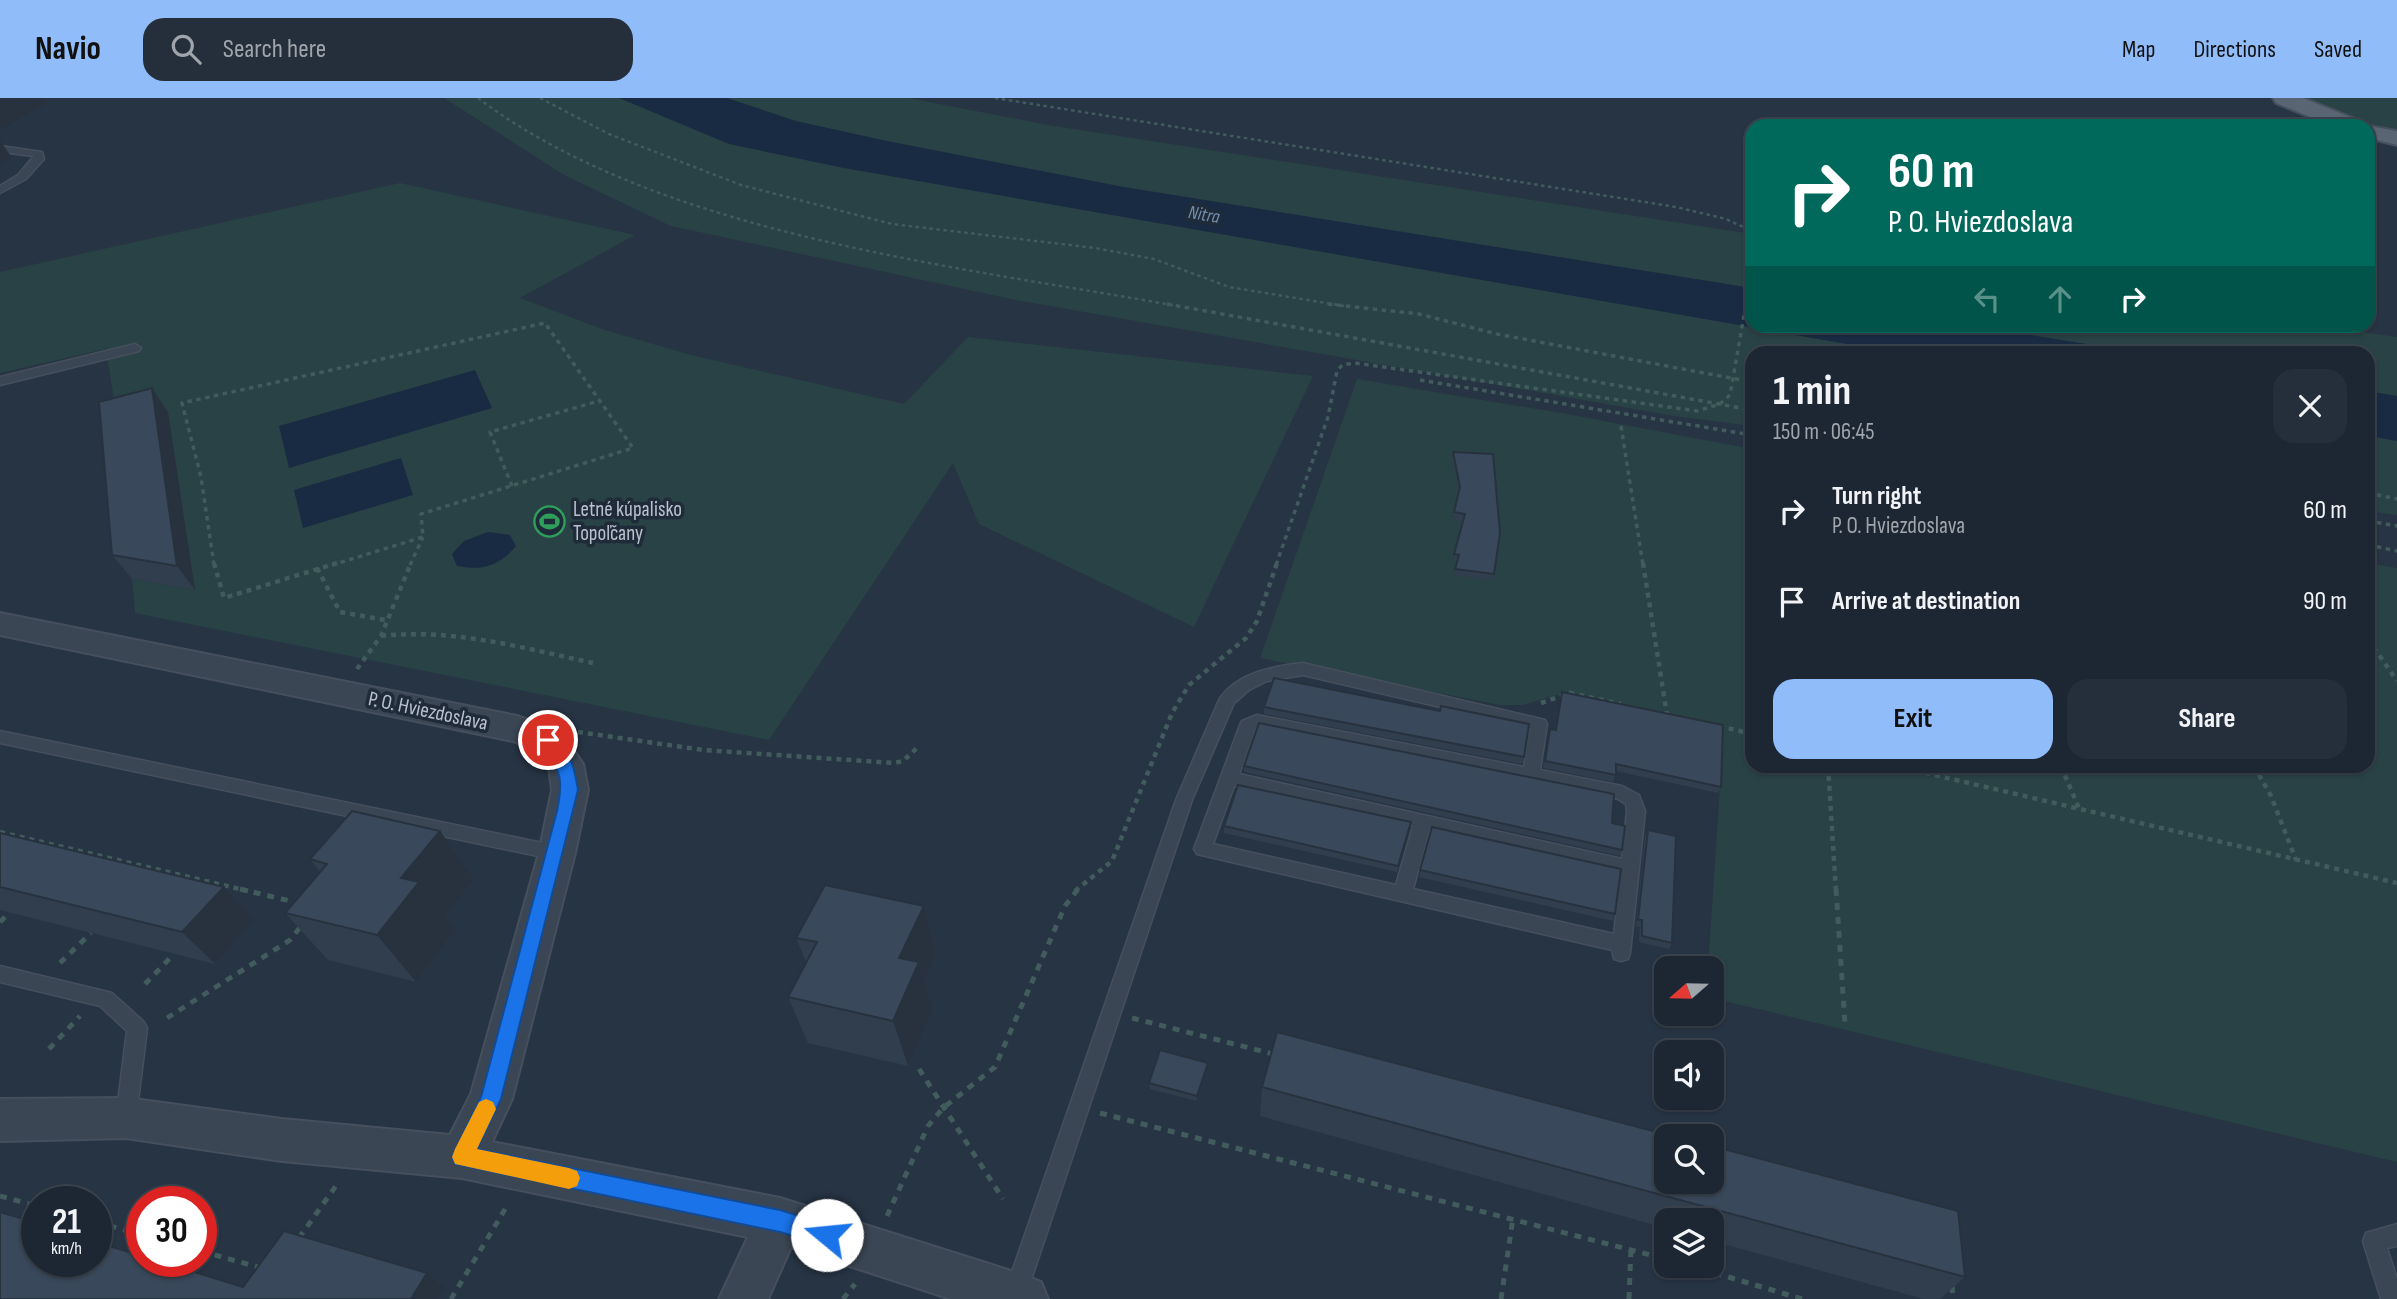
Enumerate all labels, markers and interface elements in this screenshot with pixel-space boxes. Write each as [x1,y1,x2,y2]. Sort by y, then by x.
search box [143,18,633,81]
text: Navio [35,29,101,69]
icon: search [167,30,205,68]
text: Search here [223,34,326,65]
text: Map [2122,35,2155,64]
text: Directions [2193,35,2276,64]
text: Saved [2314,35,2362,64]
text: 60 m [1888,143,1975,202]
icon: right [1773,147,1864,238]
water label: Nitra [1187,201,1222,229]
text: P. O. Hviezdoslava [1888,203,2073,242]
icon: left [1968,280,2006,318]
icon: ahead [2041,280,2079,318]
icon: right [2114,280,2152,318]
text: 1 min [1773,366,1851,417]
button: close [2273,369,2347,443]
text: 150 m · 06:45 [1773,418,1874,446]
text: Turn right [1832,481,1921,512]
icon: right [1773,492,1811,530]
text: 60 m [2303,495,2347,526]
place label: Letné kúpalisko Topoľčany [573,497,682,546]
sports icon: Letné kúpalisko Topoľčany [533,504,567,538]
text: P. O. Hviezdoslava [1832,512,1965,540]
icon: arrive [1773,583,1811,621]
text: Arrive at destination [1832,586,2020,617]
text: 90 m [2303,586,2347,617]
button: Exit [1773,679,2053,759]
button: Share [2067,679,2347,759]
street label: P. O. Hviezdoslava [366,686,490,736]
pin [518,710,578,770]
icon: arrive [529,721,567,759]
north arrow [1654,956,1724,1026]
map controls [1654,956,1724,1278]
button: sound [1654,1040,1724,1110]
button: search [1654,1124,1724,1194]
speed limit sign: 30 [126,1186,217,1277]
position arrow [790,1198,864,1272]
text: 21 [52,1201,81,1244]
button: layers [1654,1208,1724,1278]
text: km/h [51,1238,82,1259]

